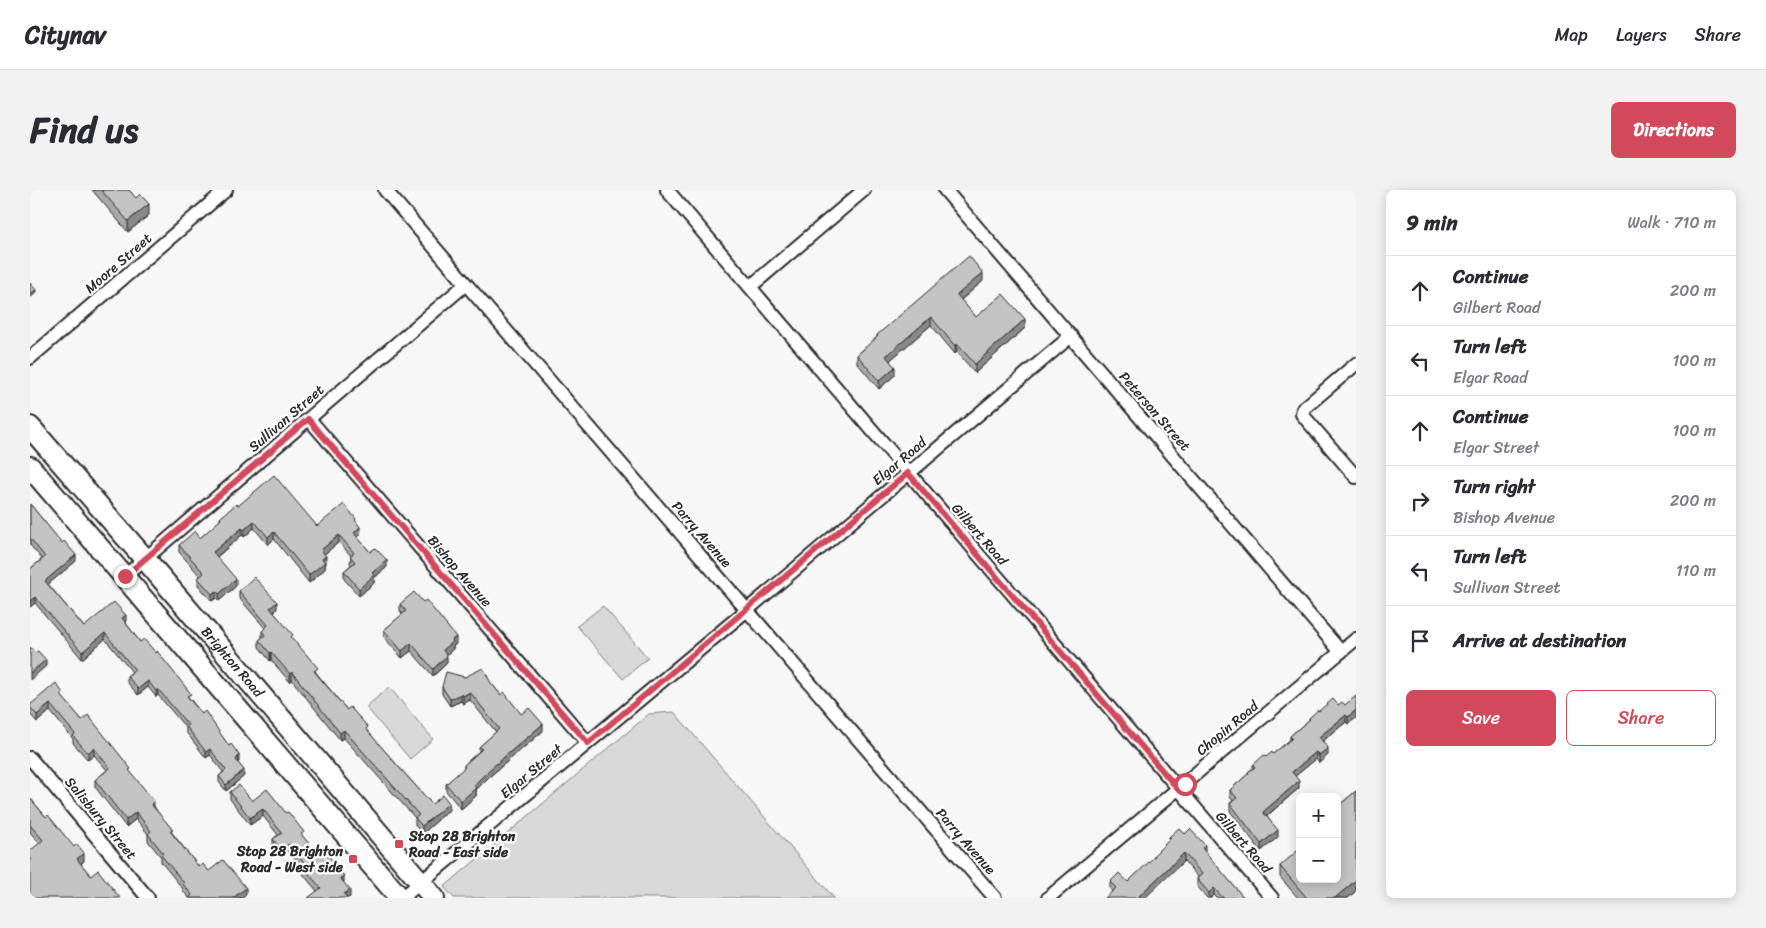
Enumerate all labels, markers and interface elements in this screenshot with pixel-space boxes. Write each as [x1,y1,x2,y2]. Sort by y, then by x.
text: Citynav [25,14,106,56]
text: Map [1555,19,1588,51]
text: Layers [1616,19,1667,51]
text: Share [1695,19,1741,51]
text: Find us [30,99,138,161]
button: Directions [1611,102,1736,158]
text: 9 min [1406,204,1458,242]
text: Walk · 710 m [1627,208,1716,237]
street label: Moore Street [79,227,158,300]
text: Continue [1453,260,1529,293]
text: 200 m [1670,276,1716,305]
icon: ahead [1406,277,1434,305]
text: Gilbert Road [1453,293,1541,322]
text: Turn left [1453,330,1526,363]
text: 100 m [1672,346,1716,375]
icon: left [1406,347,1434,375]
text: Elgar Road [1453,363,1528,392]
street label: Peterson Street [1112,365,1197,457]
street label: Sullivan Street [243,378,330,459]
text: Continue [1453,400,1529,433]
text: 100 m [1672,416,1716,445]
icon: ahead [1406,417,1434,445]
street label: Elgar Road [866,430,934,492]
text: Elgar Street [1453,433,1539,462]
text: Turn right [1453,470,1535,503]
text: 200 m [1670,486,1716,515]
icon: right [1406,487,1434,515]
street label: Parry Avenue [665,495,738,574]
street label: Gilbert Road [945,497,1015,573]
text: Bishop Avenue [1453,503,1555,532]
street label: Bishop Avenue [421,529,498,613]
text: Turn left [1453,540,1526,573]
text: 110 m [1676,556,1716,585]
icon: left [1406,557,1434,585]
route end [114,565,137,588]
text: Sullivan Street [1453,573,1560,602]
street label: Brighton Road [194,621,271,705]
text: Arrive at destination [1453,624,1626,657]
icon: arrive [1406,627,1434,655]
button: Save [1406,690,1556,746]
button: Share [1566,690,1716,746]
street label: Chopin Road [1190,693,1266,762]
street label: Elgar Street [494,737,569,805]
street label: Salisbury Street [58,771,143,866]
route start [1174,773,1197,796]
map controls [1296,793,1341,883]
button: + [1296,793,1341,838]
street label: Parry Avenue [929,802,1002,881]
street label: Gilbert Road [1209,805,1279,881]
place label: Stop 28 Brighton Road - East side [408,824,516,865]
marker: Stop 28 Brighton Road - East side [393,838,405,850]
button: − [1296,838,1341,883]
place label: Stop 28 Brighton Road - West side [236,839,344,880]
marker: Stop 28 Brighton Road - West side [347,853,359,865]

